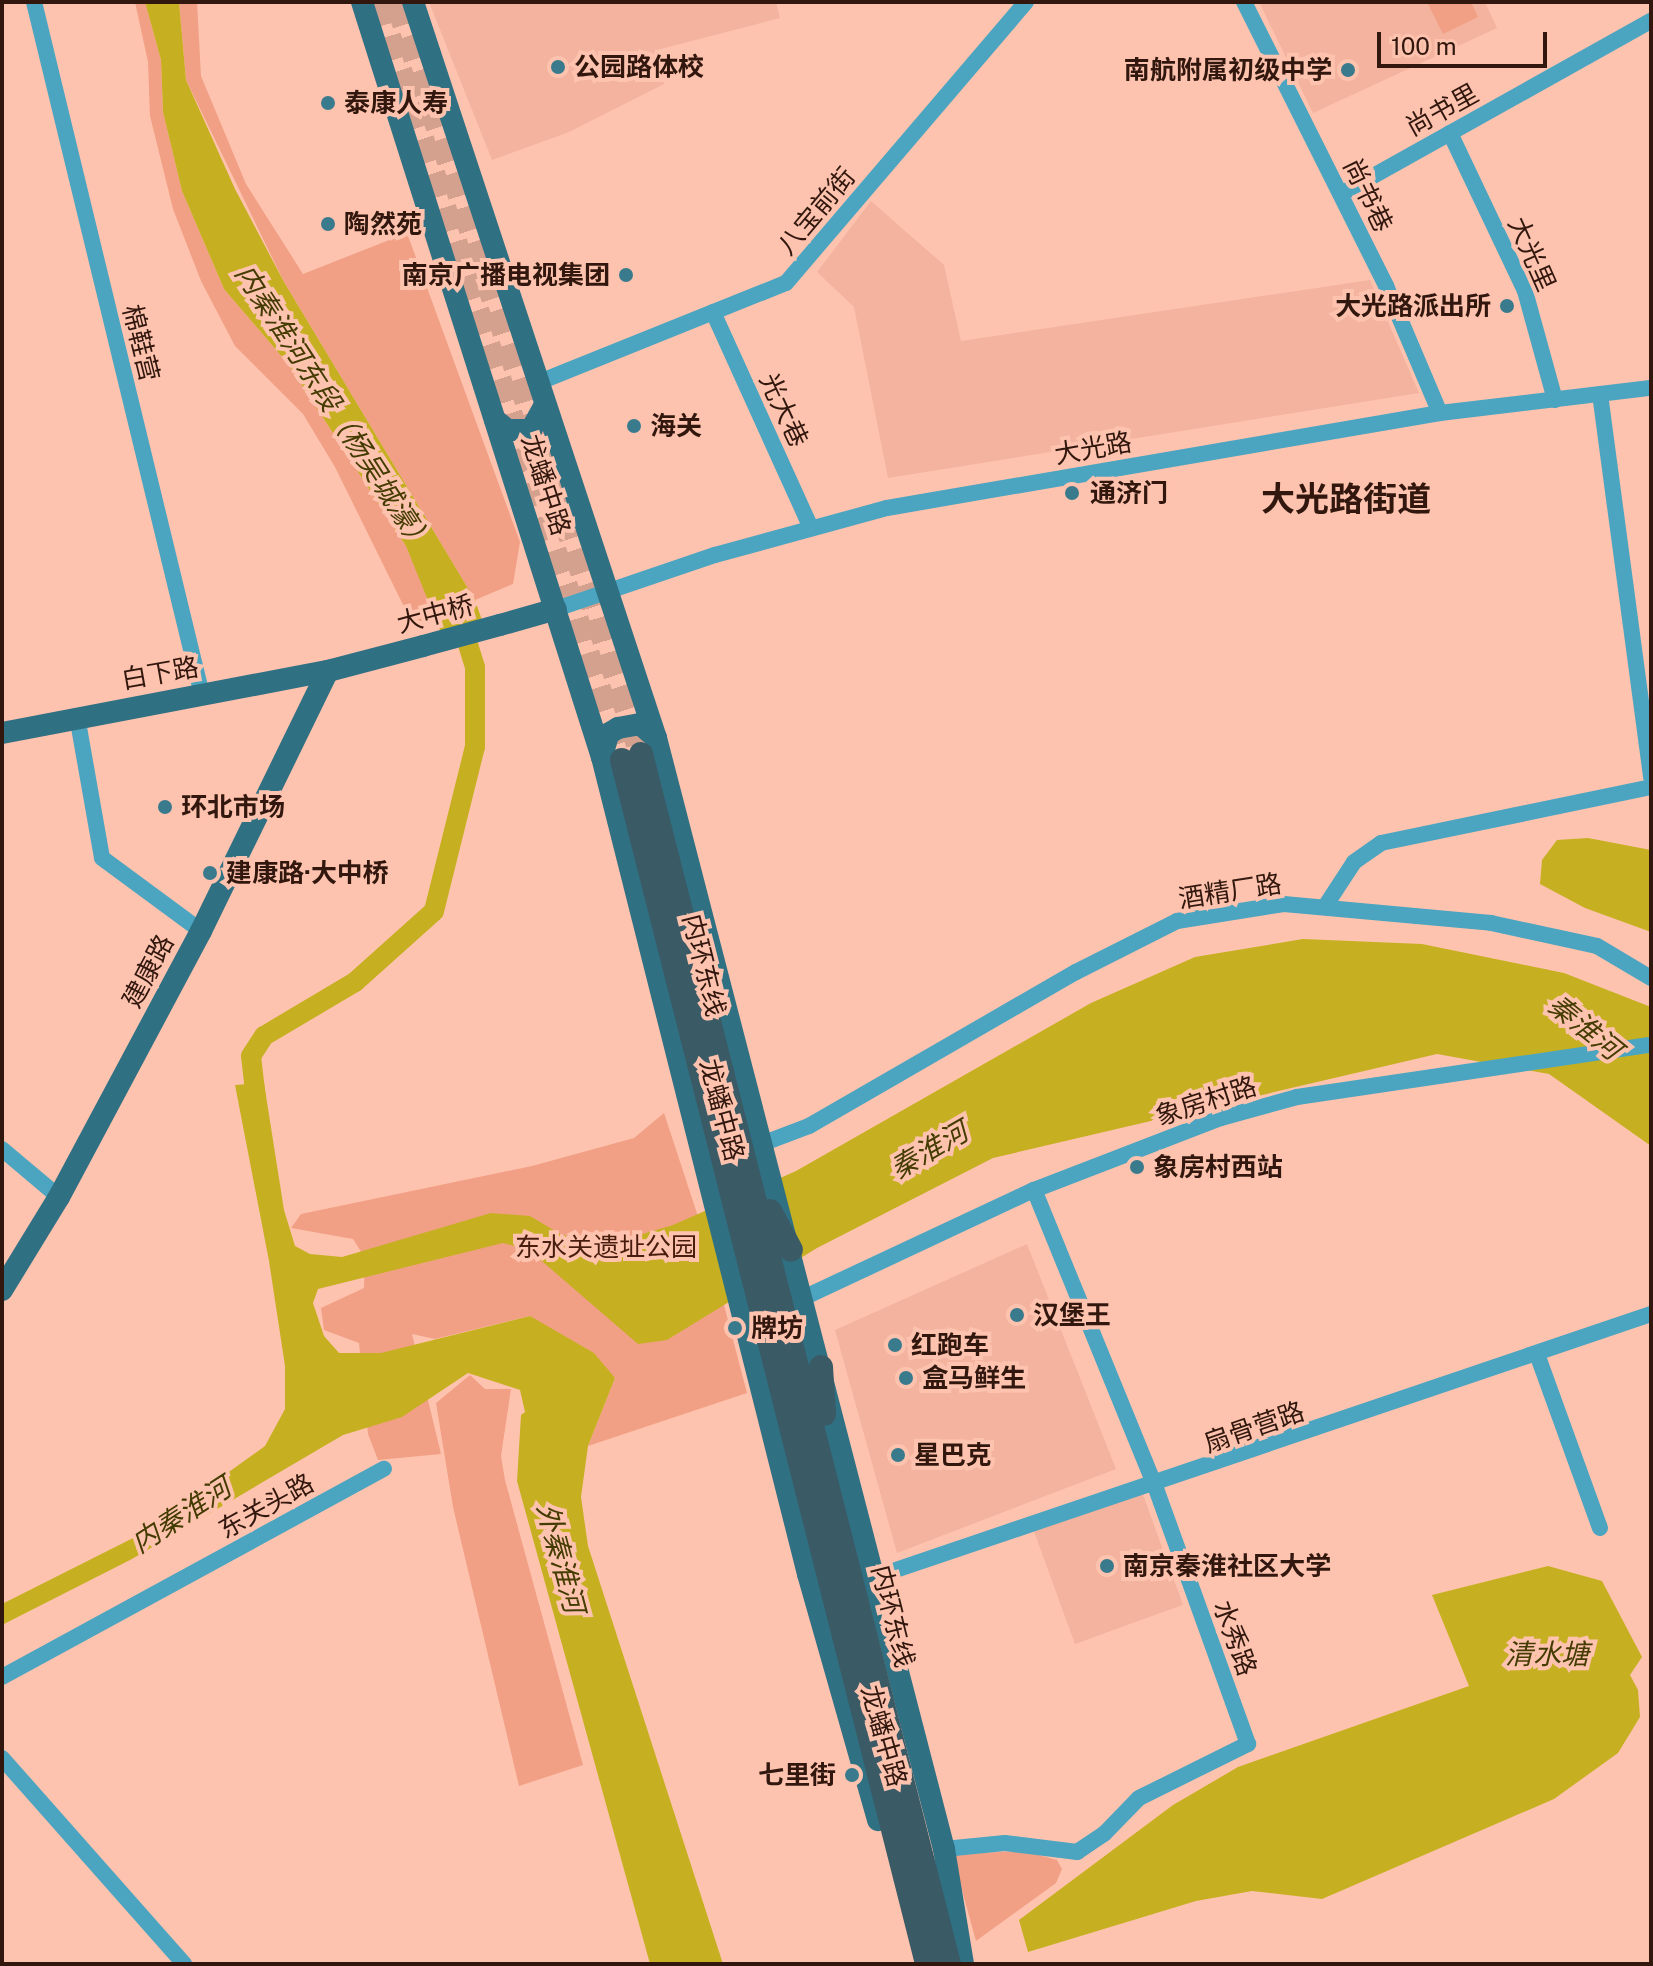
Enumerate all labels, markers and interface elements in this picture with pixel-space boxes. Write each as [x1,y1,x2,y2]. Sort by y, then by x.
scale bar [1381,16,1551,66]
text: 100 m [1391,32,1457,60]
place label: 公园路体校 [574,51,704,83]
place label: 南航附属初级中学 [1124,54,1332,86]
marker: 公园路体校 [549,58,567,76]
marker: 南航附属初级中学 [1339,61,1357,79]
street label: 尚书里 [1400,77,1484,143]
place label: 泰康人寿 [344,87,448,119]
marker: 泰康人寿 [319,94,337,112]
street label: 尚书巷 [1337,153,1399,237]
street label: 八宝前街 [771,161,861,261]
place label: 陶然苑 [344,208,422,240]
street label: 大光里 [1502,212,1562,296]
marker: 陶然苑 [319,215,337,233]
water label: 内秦淮河东段（杨吴城濠） [228,258,440,558]
place label: 南京广播电视集团 [402,259,610,291]
marker: 南京广播电视集团 [617,266,635,284]
place label: 大光路派出所 [1335,290,1491,322]
marker: 大光路派出所 [1498,297,1516,315]
street label: 棉鞋营 [116,301,166,385]
street label: 光大巷 [753,368,815,452]
place label: 海关 [650,410,702,442]
marker: 海关 [625,417,643,435]
street label: 大光路 [1052,426,1134,470]
street label: 龙蟠中路 [515,431,577,539]
place label: 通济门 [1090,477,1168,509]
district label: 大光路街道 [1261,480,1431,520]
marker: 通济门 [1061,482,1083,504]
street label: 大中桥 [393,589,477,639]
street label: 白下路 [119,651,201,695]
place label: 环北市场 [181,791,285,823]
marker: 环北市场 [156,798,174,816]
place label: 建康路·大中桥 [226,857,389,889]
marker: 建康路·大中桥 [201,864,219,882]
street label: 酒精厂路 [1176,867,1284,915]
street label: 内环东线 [676,911,732,1019]
street label: 建康路 [116,929,180,1013]
water label: 秦淮河 [1542,988,1628,1066]
street label: 龙蟠中路 [693,1056,751,1164]
street label: 象房村路 [1152,1070,1260,1132]
water label: 秦淮河 [884,1114,974,1186]
place label: 象房村西站 [1153,1151,1283,1183]
marker: 象房村西站 [1128,1158,1146,1176]
park label: 东水关遗址公园 [515,1231,697,1263]
place label: 汉堡王 [1033,1299,1111,1331]
marker: 汉堡王 [1008,1306,1026,1324]
place label: 牌坊 [751,1312,803,1344]
marker: 牌坊 [726,1319,744,1337]
place label: 红跑车 [911,1329,989,1361]
marker: 红跑车 [886,1336,904,1354]
place label: 盒马鲜生 [922,1362,1026,1394]
marker: 盒马鲜生 [897,1369,915,1387]
street label: 扇骨营路 [1200,1395,1308,1459]
place label: 星巴克 [914,1439,992,1471]
marker: 星巴克 [889,1446,907,1464]
street label: 东关头路 [213,1467,319,1545]
water label: 内秦淮河 [125,1470,237,1560]
water label: 外秦淮河 [530,1500,592,1616]
place label: 南京秦淮社区大学 [1123,1550,1331,1582]
marker: 南京秦淮社区大学 [1098,1557,1116,1575]
street label: 内环东线 [865,1562,921,1670]
street label: 水秀路 [1207,1596,1263,1680]
water label: 清水塘 [1505,1637,1589,1671]
street label: 龙蟠中路 [855,1682,913,1790]
place label: 七里街 [758,1759,836,1791]
marker: 七里街 [843,1766,861,1784]

